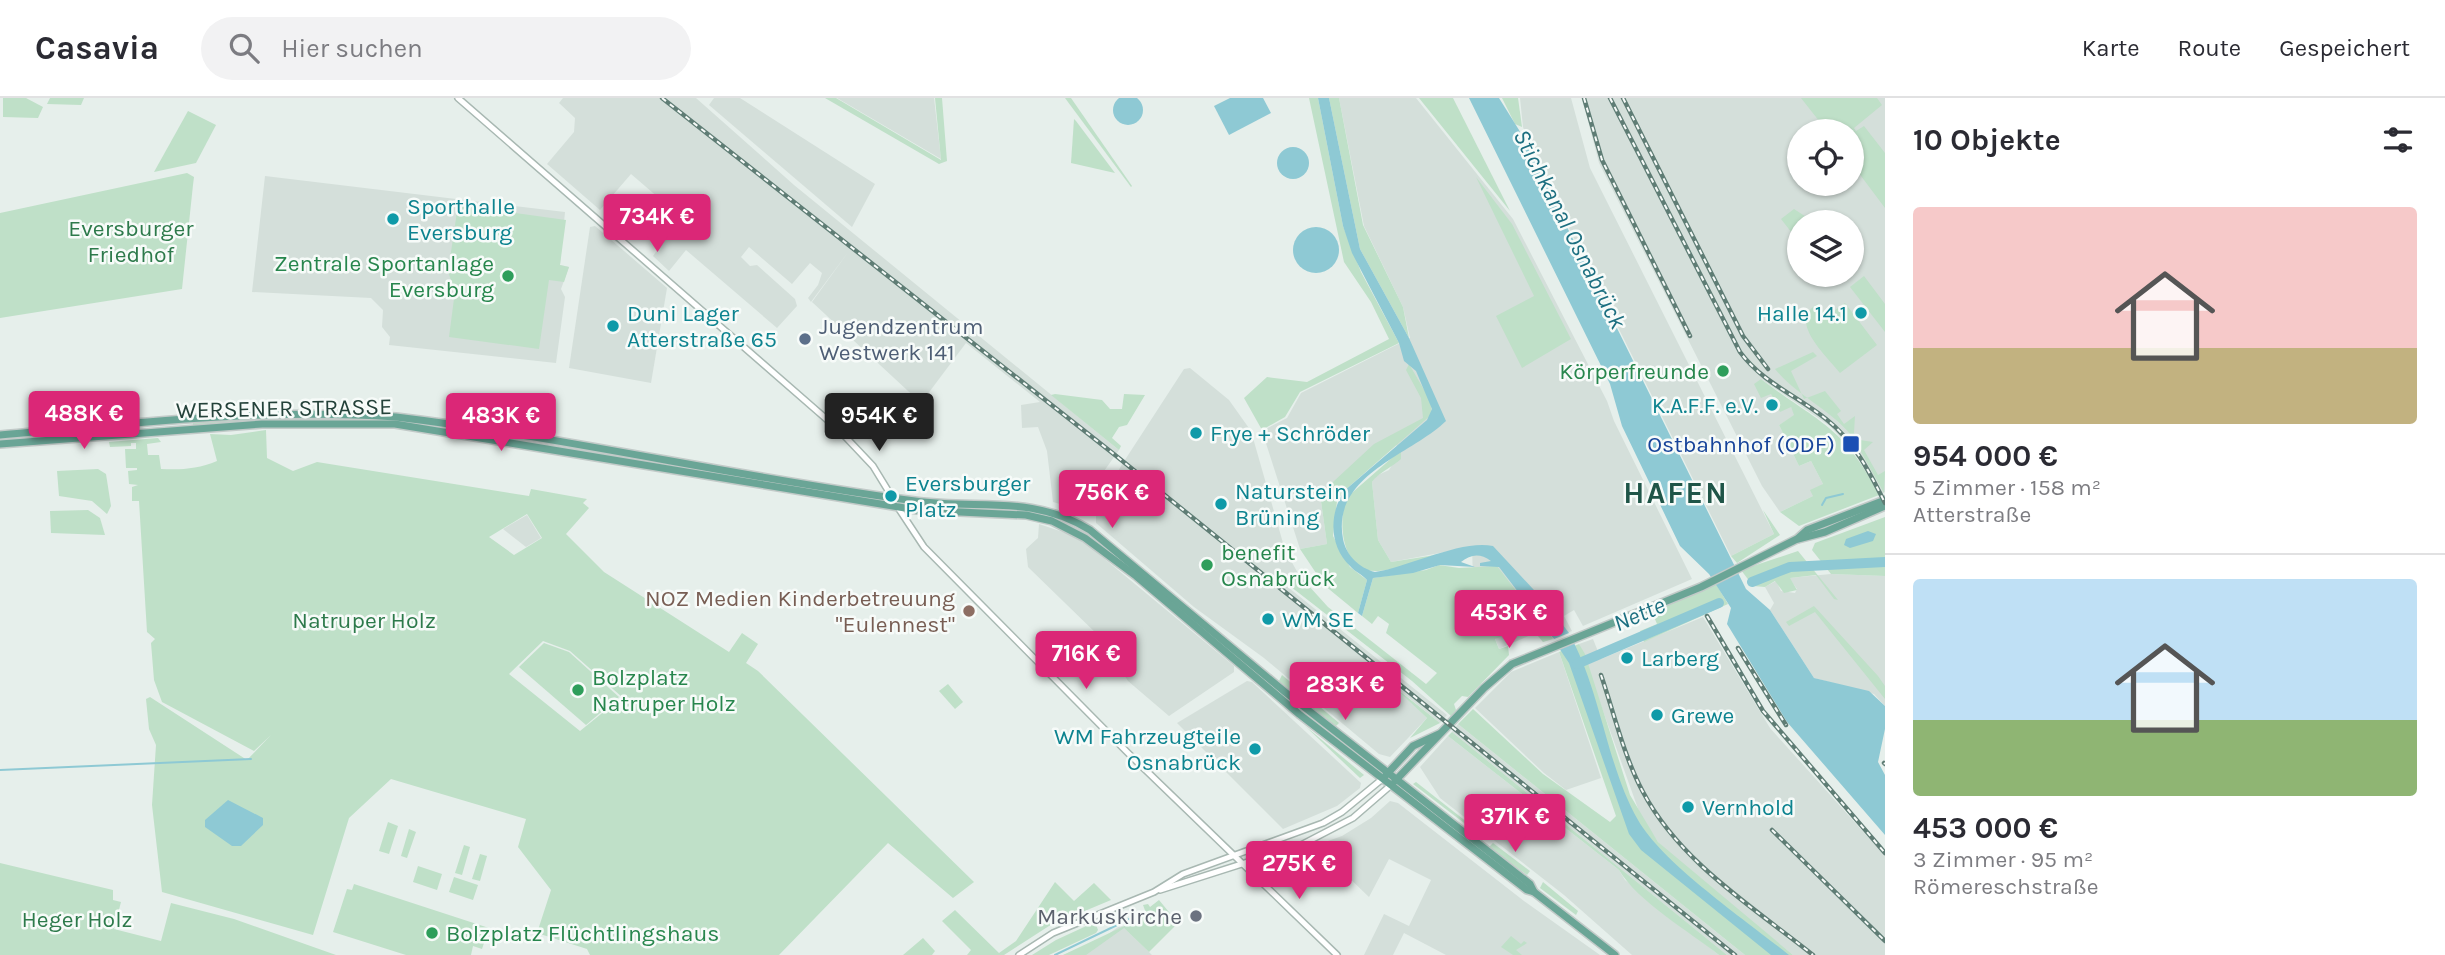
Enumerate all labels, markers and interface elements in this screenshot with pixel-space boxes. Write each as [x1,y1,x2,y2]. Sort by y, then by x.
search box [201,17,691,80]
text: Casavia [35,29,159,67]
icon: search [225,29,263,67]
text: Hier suchen [281,33,423,64]
text: Karte [2082,34,2140,62]
text: Route [2178,34,2241,62]
text: Gespeichert [2279,34,2410,62]
map controls [1787,119,1864,287]
button: locate [1787,119,1864,196]
icon: filters [2379,121,2417,159]
text: 10 Objekte [1913,122,2061,158]
water label: Stichkanal Osnabrück [1508,125,1633,334]
place label: Sporthalle Eversburg [407,193,515,246]
pin: 734K € [600,194,714,254]
text: 734K € [620,203,694,230]
button: layers [1787,210,1864,287]
marker: Sporthalle Eversburg [385,211,401,227]
park label: Eversburger Friedhof [68,215,194,268]
place label: Zentrale Sportanlage Eversburg [274,250,494,303]
icon: home [2102,253,2228,379]
marker: Zentrale Sportanlage Eversburg [500,268,516,284]
place label: Duni Lager Atterstraße 65 [627,300,777,353]
place label: Halle 14.1 [1757,300,1847,327]
marker: Halle 14.1 [1853,305,1869,321]
place label: Jugendzentrum Westwerk 141 [819,313,984,366]
marker: Duni Lager Atterstraße 65 [605,318,621,334]
marker: Jugendzentrum Westwerk 141 [797,331,813,347]
place label: Körperfreunde [1559,358,1709,385]
marker: Körperfreunde [1715,363,1731,379]
pin: 488K € [27,392,141,451]
place label: K.A.F.F. e.V. [1652,392,1758,419]
street label: WERSENER STRASSE [176,393,392,424]
pin: 483K € [444,394,558,453]
pin: 954K € [822,394,936,453]
marker: K.A.F.F. e.V. [1764,397,1780,413]
text: 488K € [45,400,123,427]
text: 483K € [462,402,540,429]
text: 954K € [841,402,917,429]
place label: Frye + Schröder [1210,420,1371,447]
marker: Frye + Schröder [1188,425,1204,441]
place label: Ostbahnhof (ODF) [1647,431,1835,458]
marker: Ostbahnhof (ODF) [1841,434,1861,454]
text: 954 000 € [1913,438,2058,474]
place label: Eversburger Platz [905,470,1031,523]
pin: 756K € [1055,470,1169,530]
text: 5 Zimmer · 158 m² [1913,474,2101,501]
district label: HAFEN [1623,475,1729,511]
place label: Naturstein Brüning [1235,478,1348,531]
text: 756K € [1075,479,1149,506]
marker: Eversburger Platz [883,488,899,504]
marker: Naturstein Brüning [1213,496,1229,512]
text: Atterstraße [1913,501,2031,528]
place label: benefit Osnabrück [1221,539,1335,592]
marker: benefit Osnabrück [1199,557,1215,573]
place label: NOZ Medien Kinderbetreuung "Eulennest" [645,585,955,638]
pin: 453K € [1452,590,1566,650]
water label: Nette [1609,591,1669,637]
text: 453K € [1471,599,1547,626]
marker: NOZ Medien Kinderbetreuung "Eulennest" [961,603,977,619]
place label: WM SE [1282,606,1354,633]
park label: Natruper Holz [292,607,436,634]
marker: WM SE [1260,611,1276,627]
icon: home [2102,625,2228,751]
pin: 716K € [1029,632,1143,691]
text: 716K € [1051,640,1121,667]
place label: Larberg [1641,645,1719,672]
marker: Larberg [1619,650,1635,666]
pin: 283K € [1288,662,1402,722]
place label: Bolzplatz Natruper Holz [592,664,736,717]
text: 283K € [1306,671,1384,698]
marker: Bolzplatz Natruper Holz [570,682,586,698]
place label: Grewe [1671,702,1734,729]
marker: Grewe [1649,707,1665,723]
place label: WM Fahrzeugteile Osnabrück [1054,723,1241,776]
marker: WM Fahrzeugteile Osnabrück [1247,741,1263,757]
pin: 371K € [1458,794,1572,854]
place label: Vernhold [1702,794,1795,821]
marker: Vernhold [1680,799,1696,815]
text: 371K € [1480,803,1550,830]
text: 453 000 € [1913,810,2058,846]
pin: 275K € [1242,842,1356,901]
text: 3 Zimmer · 95 m² [1913,846,2093,873]
text: 275K € [1262,850,1336,877]
text: Römereschstraße [1913,873,2099,900]
place label: Markuskirche [1037,903,1182,930]
park label: Heger Holz [21,906,133,933]
marker: Markuskirche [1188,908,1204,924]
place label: Bolzplatz Flüchtlingshaus [446,920,719,947]
marker: Bolzplatz Flüchtlingshaus [424,925,440,941]

